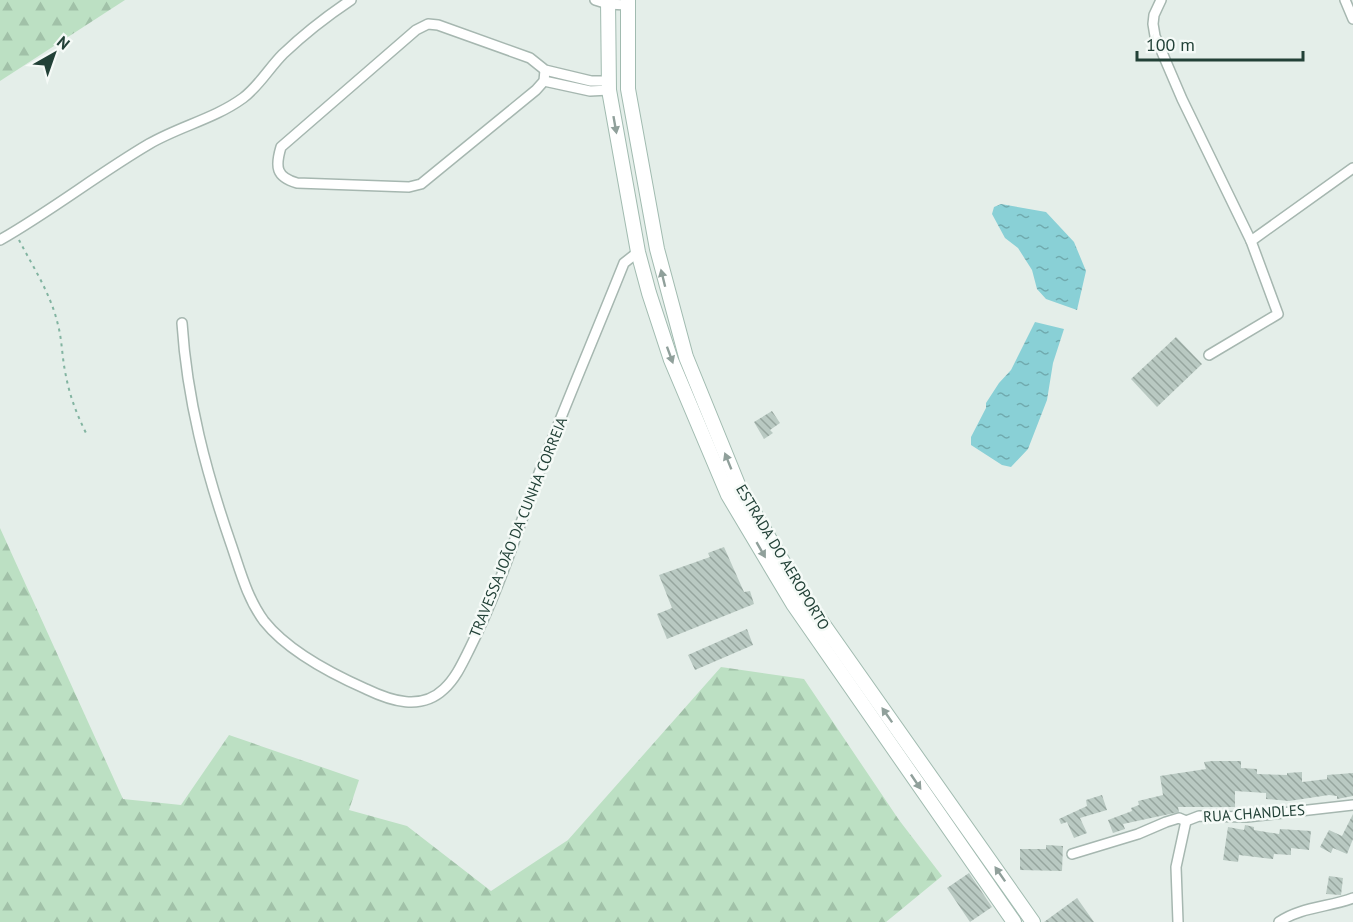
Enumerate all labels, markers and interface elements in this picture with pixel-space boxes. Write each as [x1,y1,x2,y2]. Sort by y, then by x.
north arrow [24,24,84,84]
scale bar [1137,24,1304,62]
text: N [53,31,74,54]
text: 100 m [1146,33,1195,56]
one-way arrow [611,115,620,134]
one-way arrow [658,268,668,287]
one-way arrow [665,346,675,364]
street label: TRAVESSA JOÃO DA CUNHA CORREIA [465,414,571,640]
one-way arrow [723,452,733,470]
street label: ESTRADA DO AEROPORTO [732,481,834,633]
one-way arrow [755,542,766,558]
one-way arrow [882,707,894,722]
one-way arrow [910,774,921,790]
street label: RUA CHANDLES [1202,800,1306,826]
one-way arrow [995,866,1006,882]

